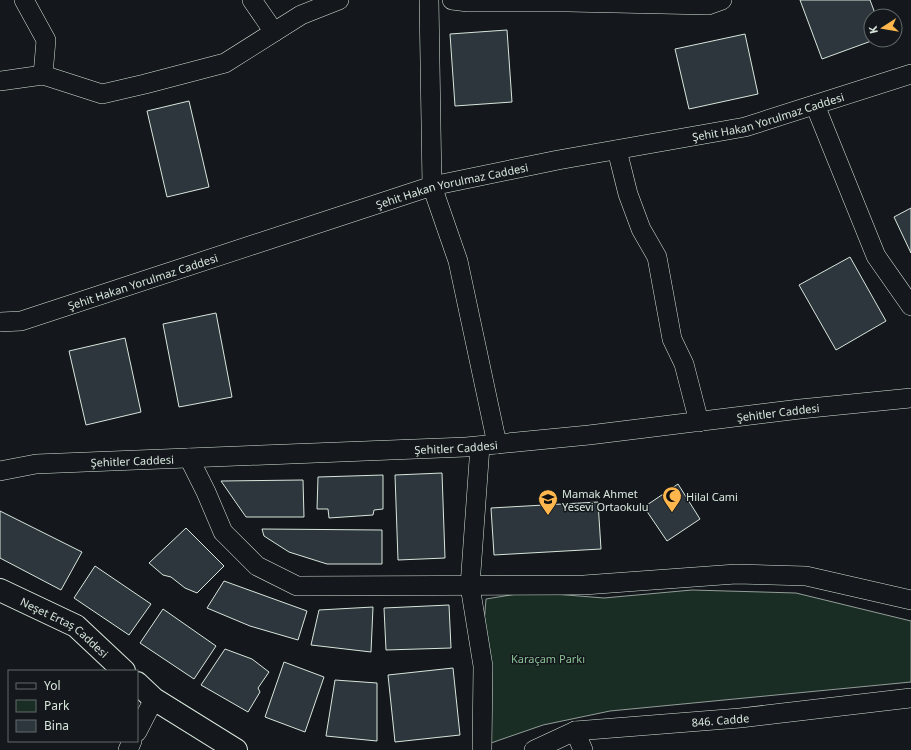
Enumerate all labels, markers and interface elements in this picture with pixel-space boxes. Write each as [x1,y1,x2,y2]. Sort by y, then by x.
north arrow [863,8,903,48]
text: K [864,24,881,35]
street label: Şehit Hakan Yorulmaz Caddesi [691,88,846,144]
street label: Şehit Hakan Yorulmaz Caddesi [374,159,529,212]
street label: Şehit Hakan Yorulmaz Caddesi [66,249,219,313]
street label: Şehitler Caddesi [736,400,820,424]
street label: Şehitler Caddesi [414,436,498,457]
street label: Şehitler Caddesi [90,451,174,469]
mosque icon: Hilal Cami [661,485,683,513]
place label: Mamak Ahmet Yesevi Ortaokulu [562,486,649,514]
school or university icon: Mamak Ahmet Yesevi Ortaokulu [537,488,559,516]
place label: Hilal Cami [686,489,738,504]
street label: Neşet Ertaş Caddesi [18,593,112,660]
park label: Karaçam Parkı [511,651,585,666]
legend [8,670,138,742]
text: Yol [44,677,61,694]
text: Park [44,697,70,714]
street label: 846. Cadde [691,709,750,729]
text: Bina [44,717,69,734]

